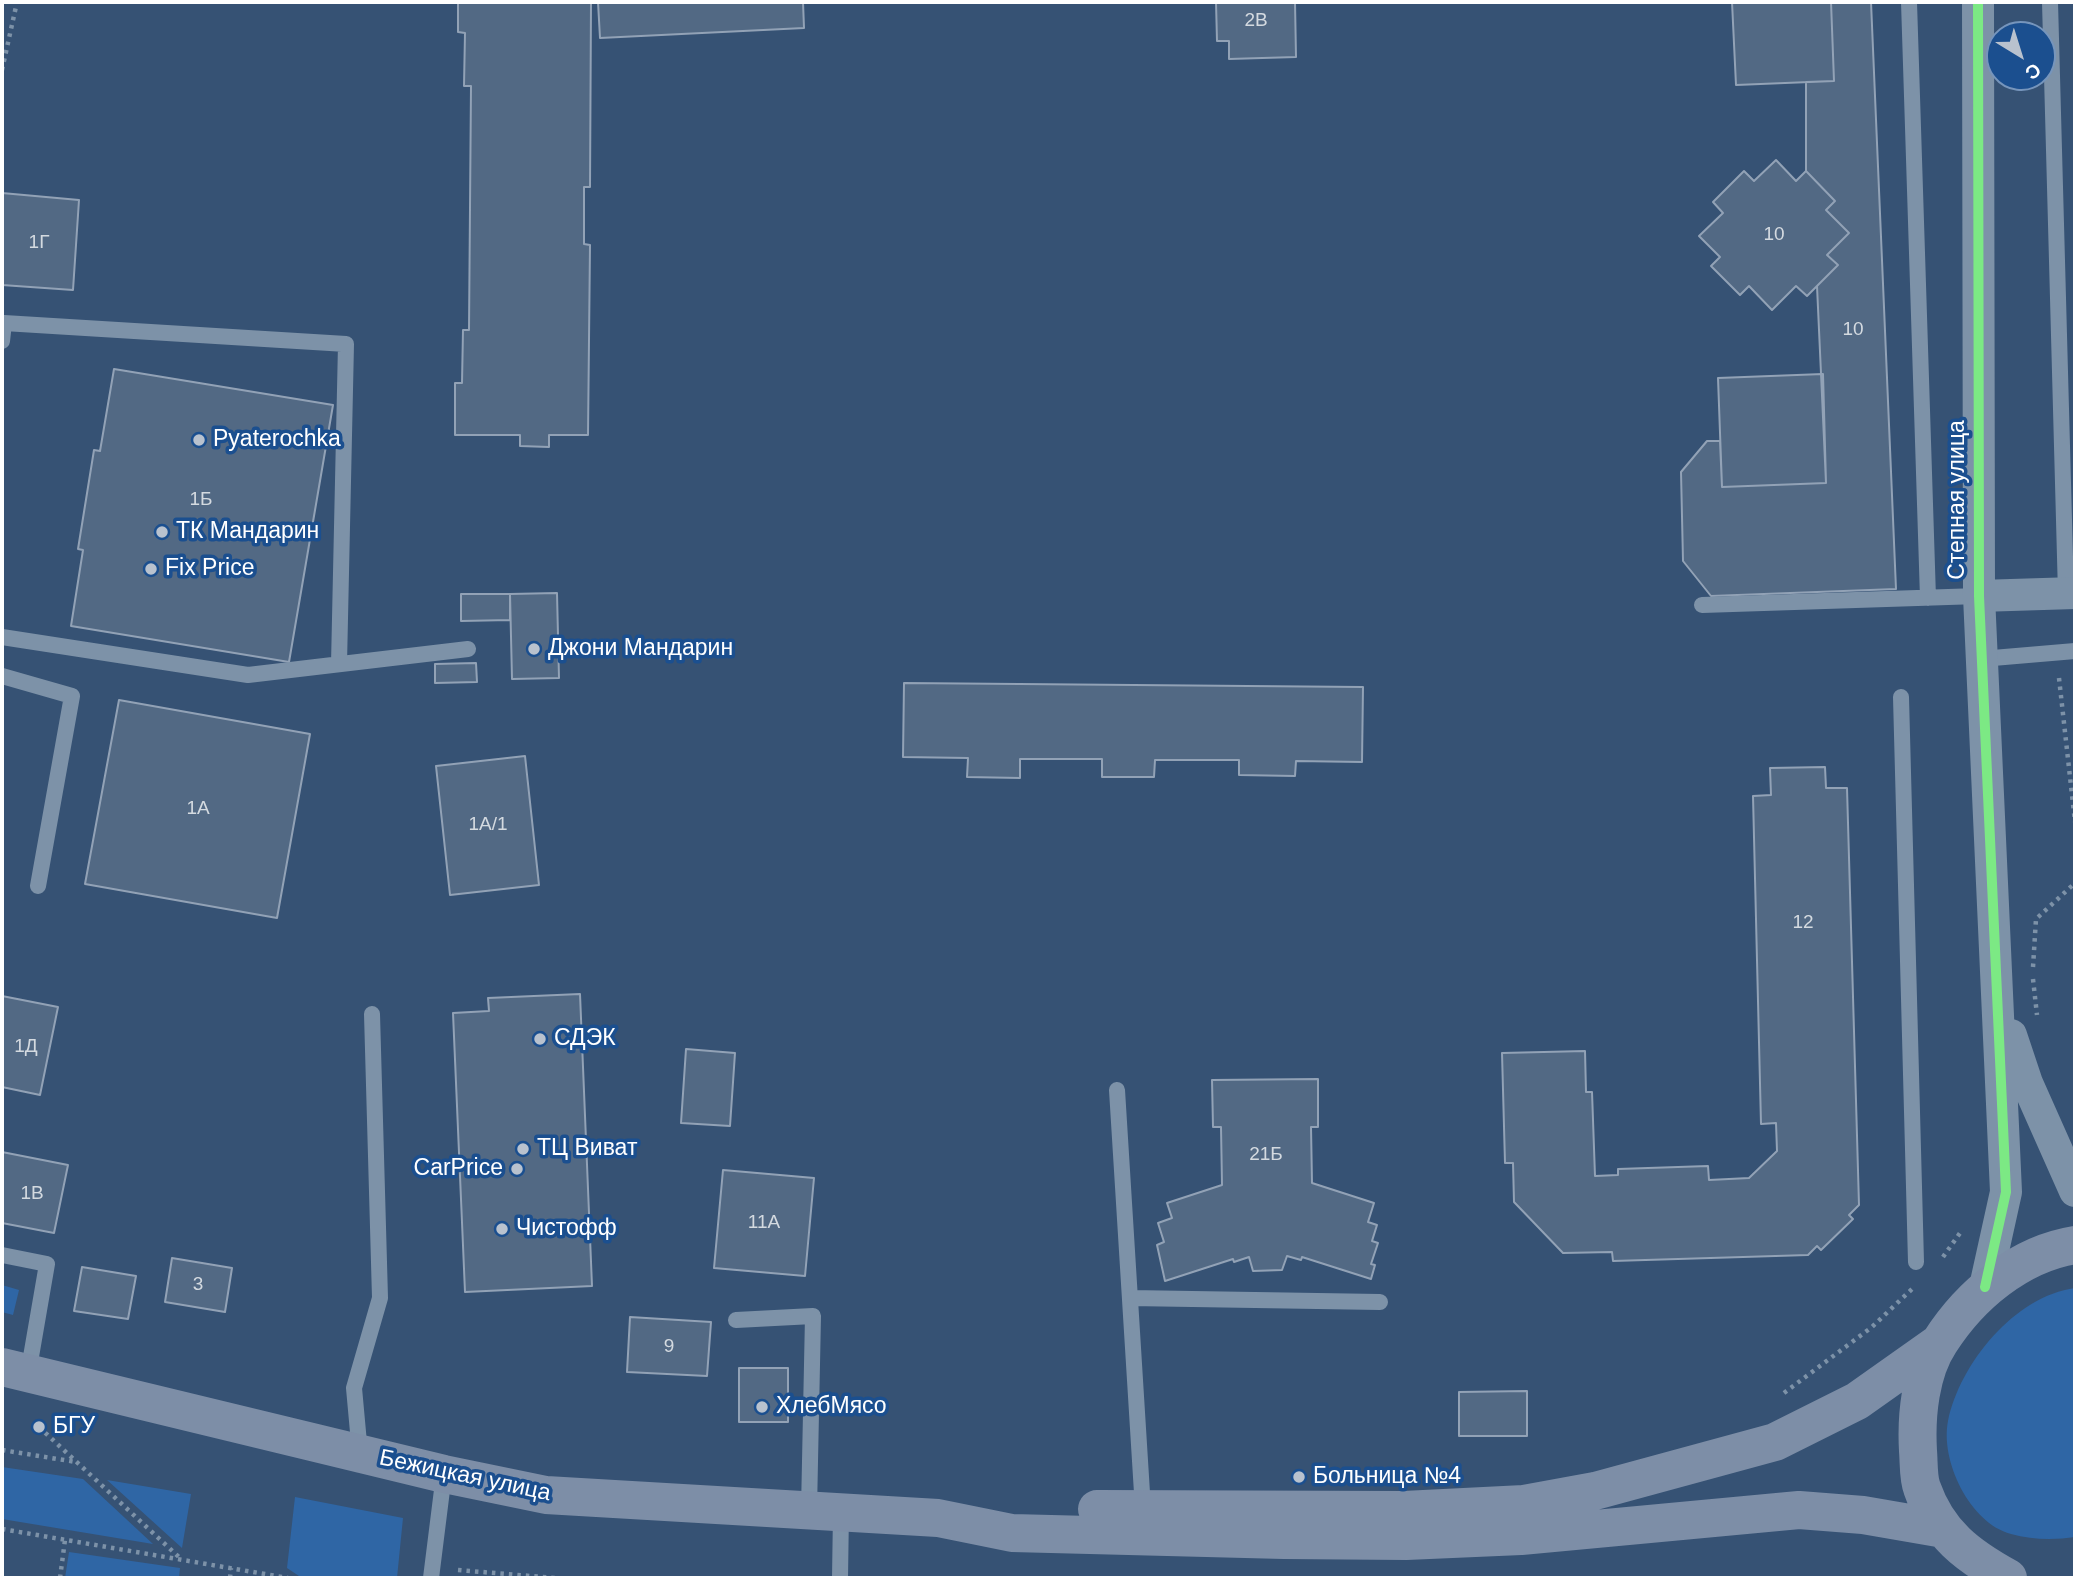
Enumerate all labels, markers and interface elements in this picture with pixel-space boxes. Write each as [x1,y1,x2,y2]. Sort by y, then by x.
house number: 2В [1244,10,1268,32]
north arrow [1986,21,2056,91]
text: С [2021,59,2045,84]
house number: 10 [1763,224,1785,246]
house number: 1Г [29,232,49,254]
house number: 10 [1842,319,1864,341]
street label: Степная улица [1944,420,1972,580]
place label: Pyaterochka [213,426,341,454]
marker: Pyaterochka [191,432,207,448]
house number: 1Б [189,489,213,511]
place label: ТК Мандарин [176,518,319,546]
marker: ТК Мандарин [154,524,170,540]
place label: Fix Price [165,555,254,583]
marker: Fix Price [143,561,159,577]
place label: Джони Мандарин [548,635,733,663]
marker: Джони Мандарин [526,641,542,657]
house number: 1А [186,798,210,820]
house number: 1А/1 [468,814,508,836]
house number: 12 [1792,912,1814,934]
place label: СДЭК [554,1025,616,1053]
marker: СДЭК [532,1031,548,1047]
house number: 1Д [14,1036,38,1058]
place label: ТЦ Виват [537,1135,637,1163]
marker: ТЦ Виват [515,1141,531,1157]
house number: 21Б [1249,1144,1283,1166]
place label: CarPrice [414,1155,503,1183]
marker: CarPrice [509,1161,525,1177]
house number: 1В [20,1183,44,1205]
house number: 11А [748,1212,780,1234]
place label: Чистофф [516,1215,617,1243]
marker: Чистофф [494,1221,510,1237]
house number: 3 [193,1274,203,1296]
house number: 9 [664,1336,674,1358]
place label: ХлебМясо [776,1393,887,1421]
marker: ХлебМясо [754,1399,770,1415]
place label: БГУ [53,1413,95,1441]
marker: БГУ [31,1419,47,1435]
street label: Бежицкая улица [377,1444,553,1508]
place label: Больница №4 [1313,1463,1461,1491]
marker: Больница №4 [1291,1469,1307,1485]

